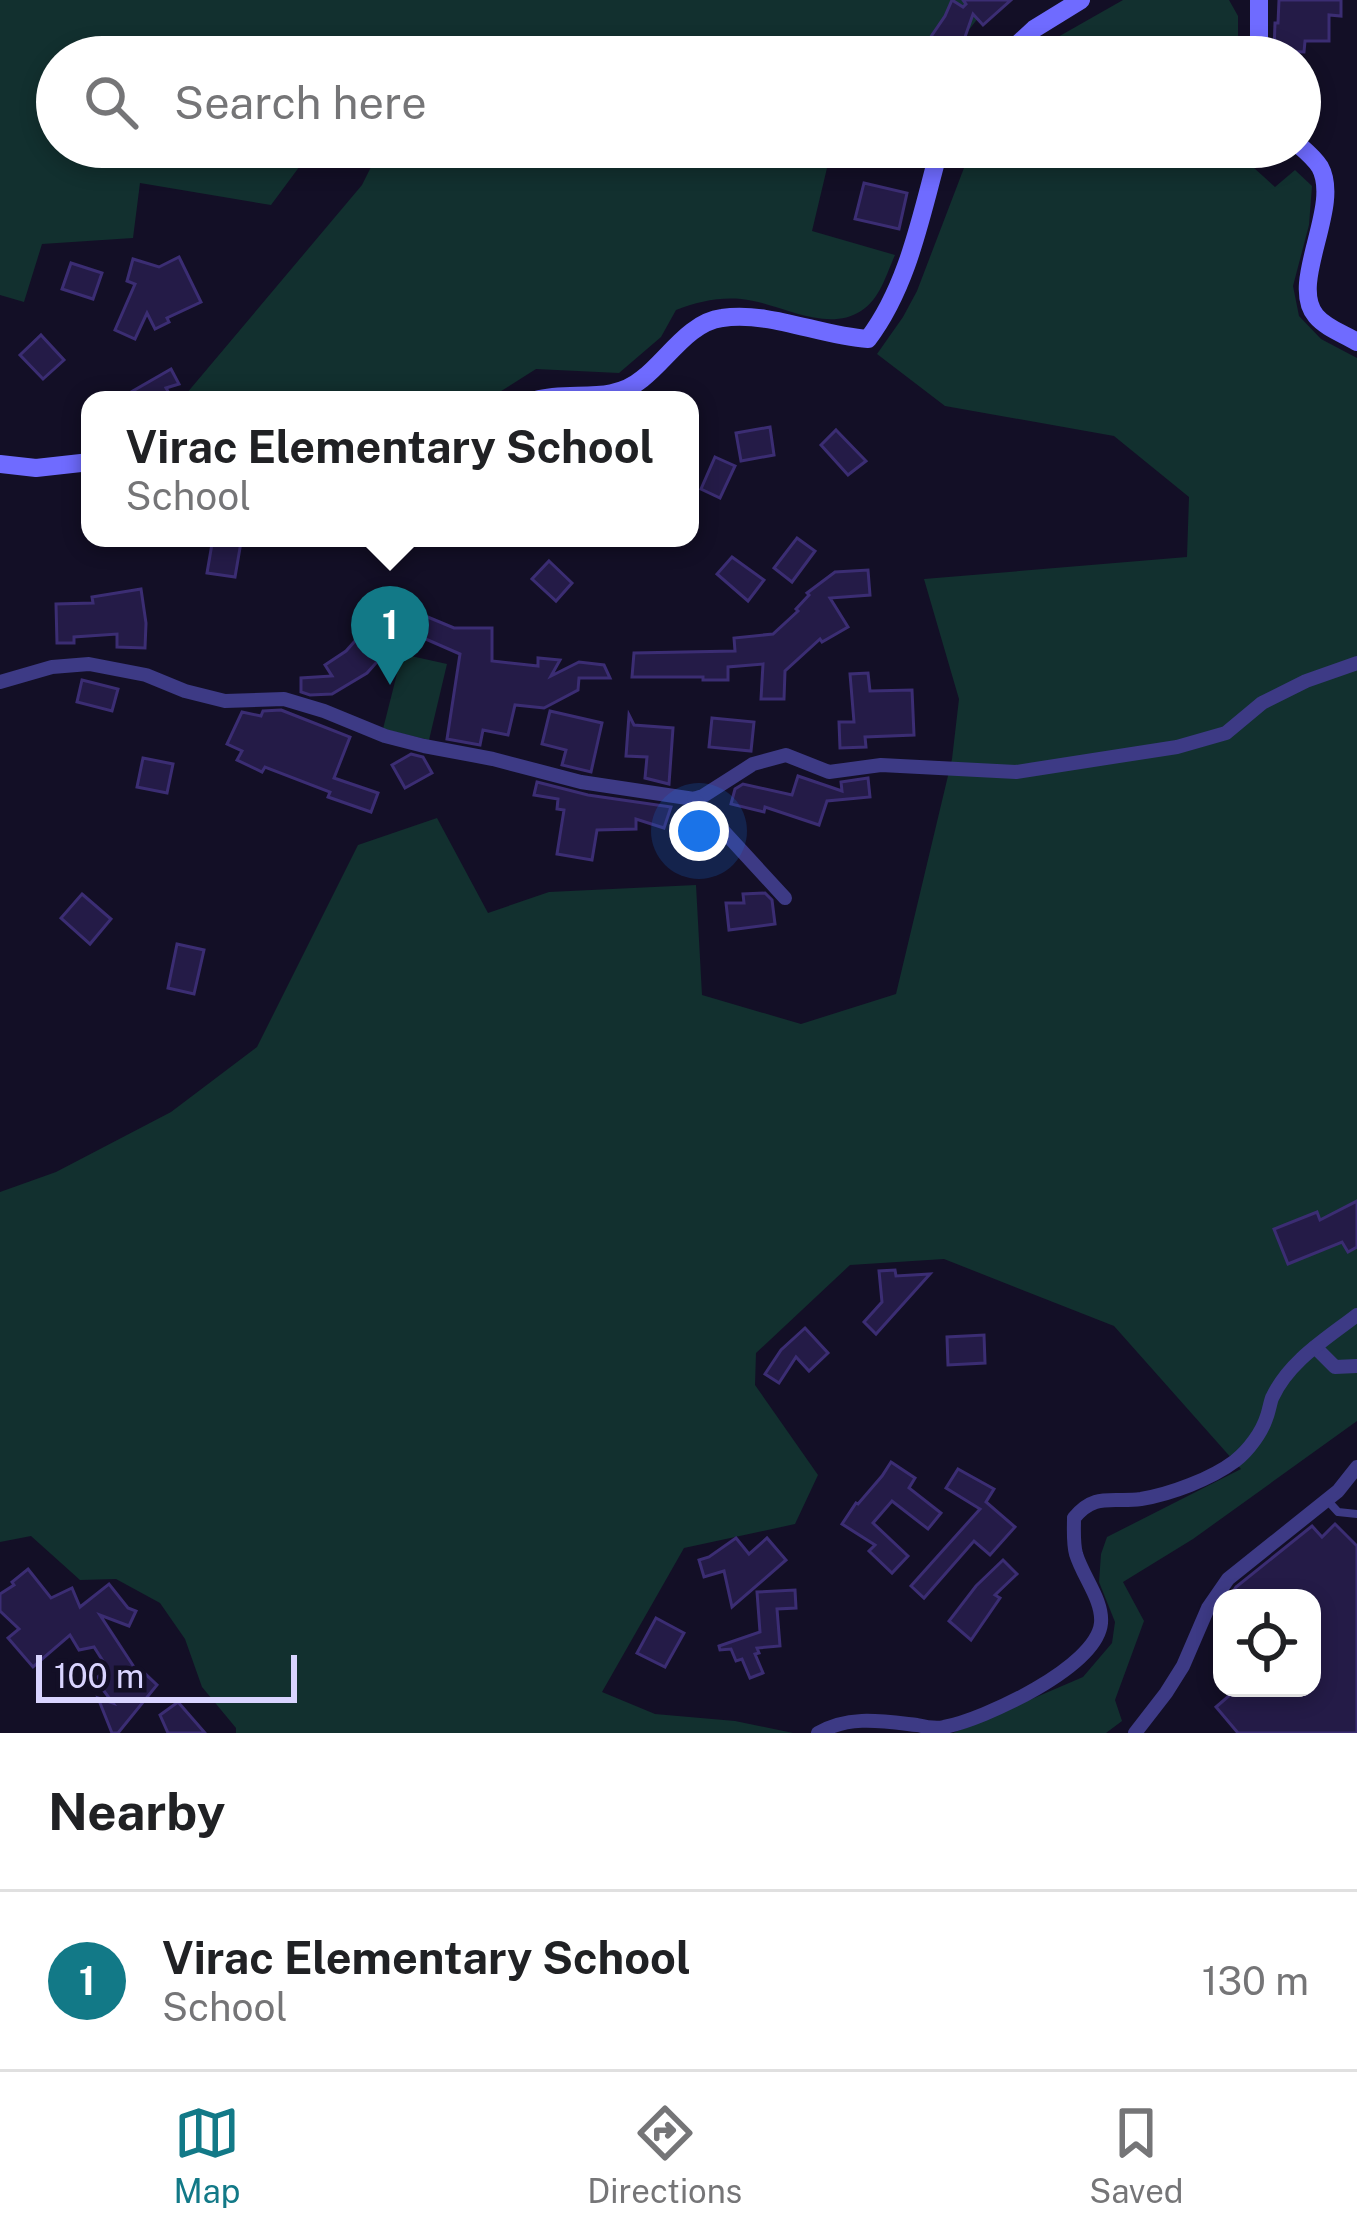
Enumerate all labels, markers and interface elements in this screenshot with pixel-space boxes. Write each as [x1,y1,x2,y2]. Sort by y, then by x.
search box [36,36,1321,168]
icon: search [78,69,144,135]
text: Search here [174,76,427,129]
popup [81,391,699,547]
text: Virac Elementary School [126,420,654,473]
text: School [126,473,251,519]
pin: 1 [351,586,429,685]
your location [669,801,729,861]
map controls [1213,1589,1321,1697]
button: locate [1213,1589,1321,1697]
scale bar [36,1649,297,1702]
text: 100 m [54,1657,144,1695]
text: Nearby [48,1782,225,1841]
text: Virac Elementary School [162,1931,691,1984]
text: 1 [79,1958,95,2004]
text: 130 m [1202,1958,1309,2004]
text: School [162,1984,287,2030]
tab: Map [173,2100,240,2210]
tab: Directions [587,2100,742,2210]
tab: Saved [1089,2100,1184,2210]

